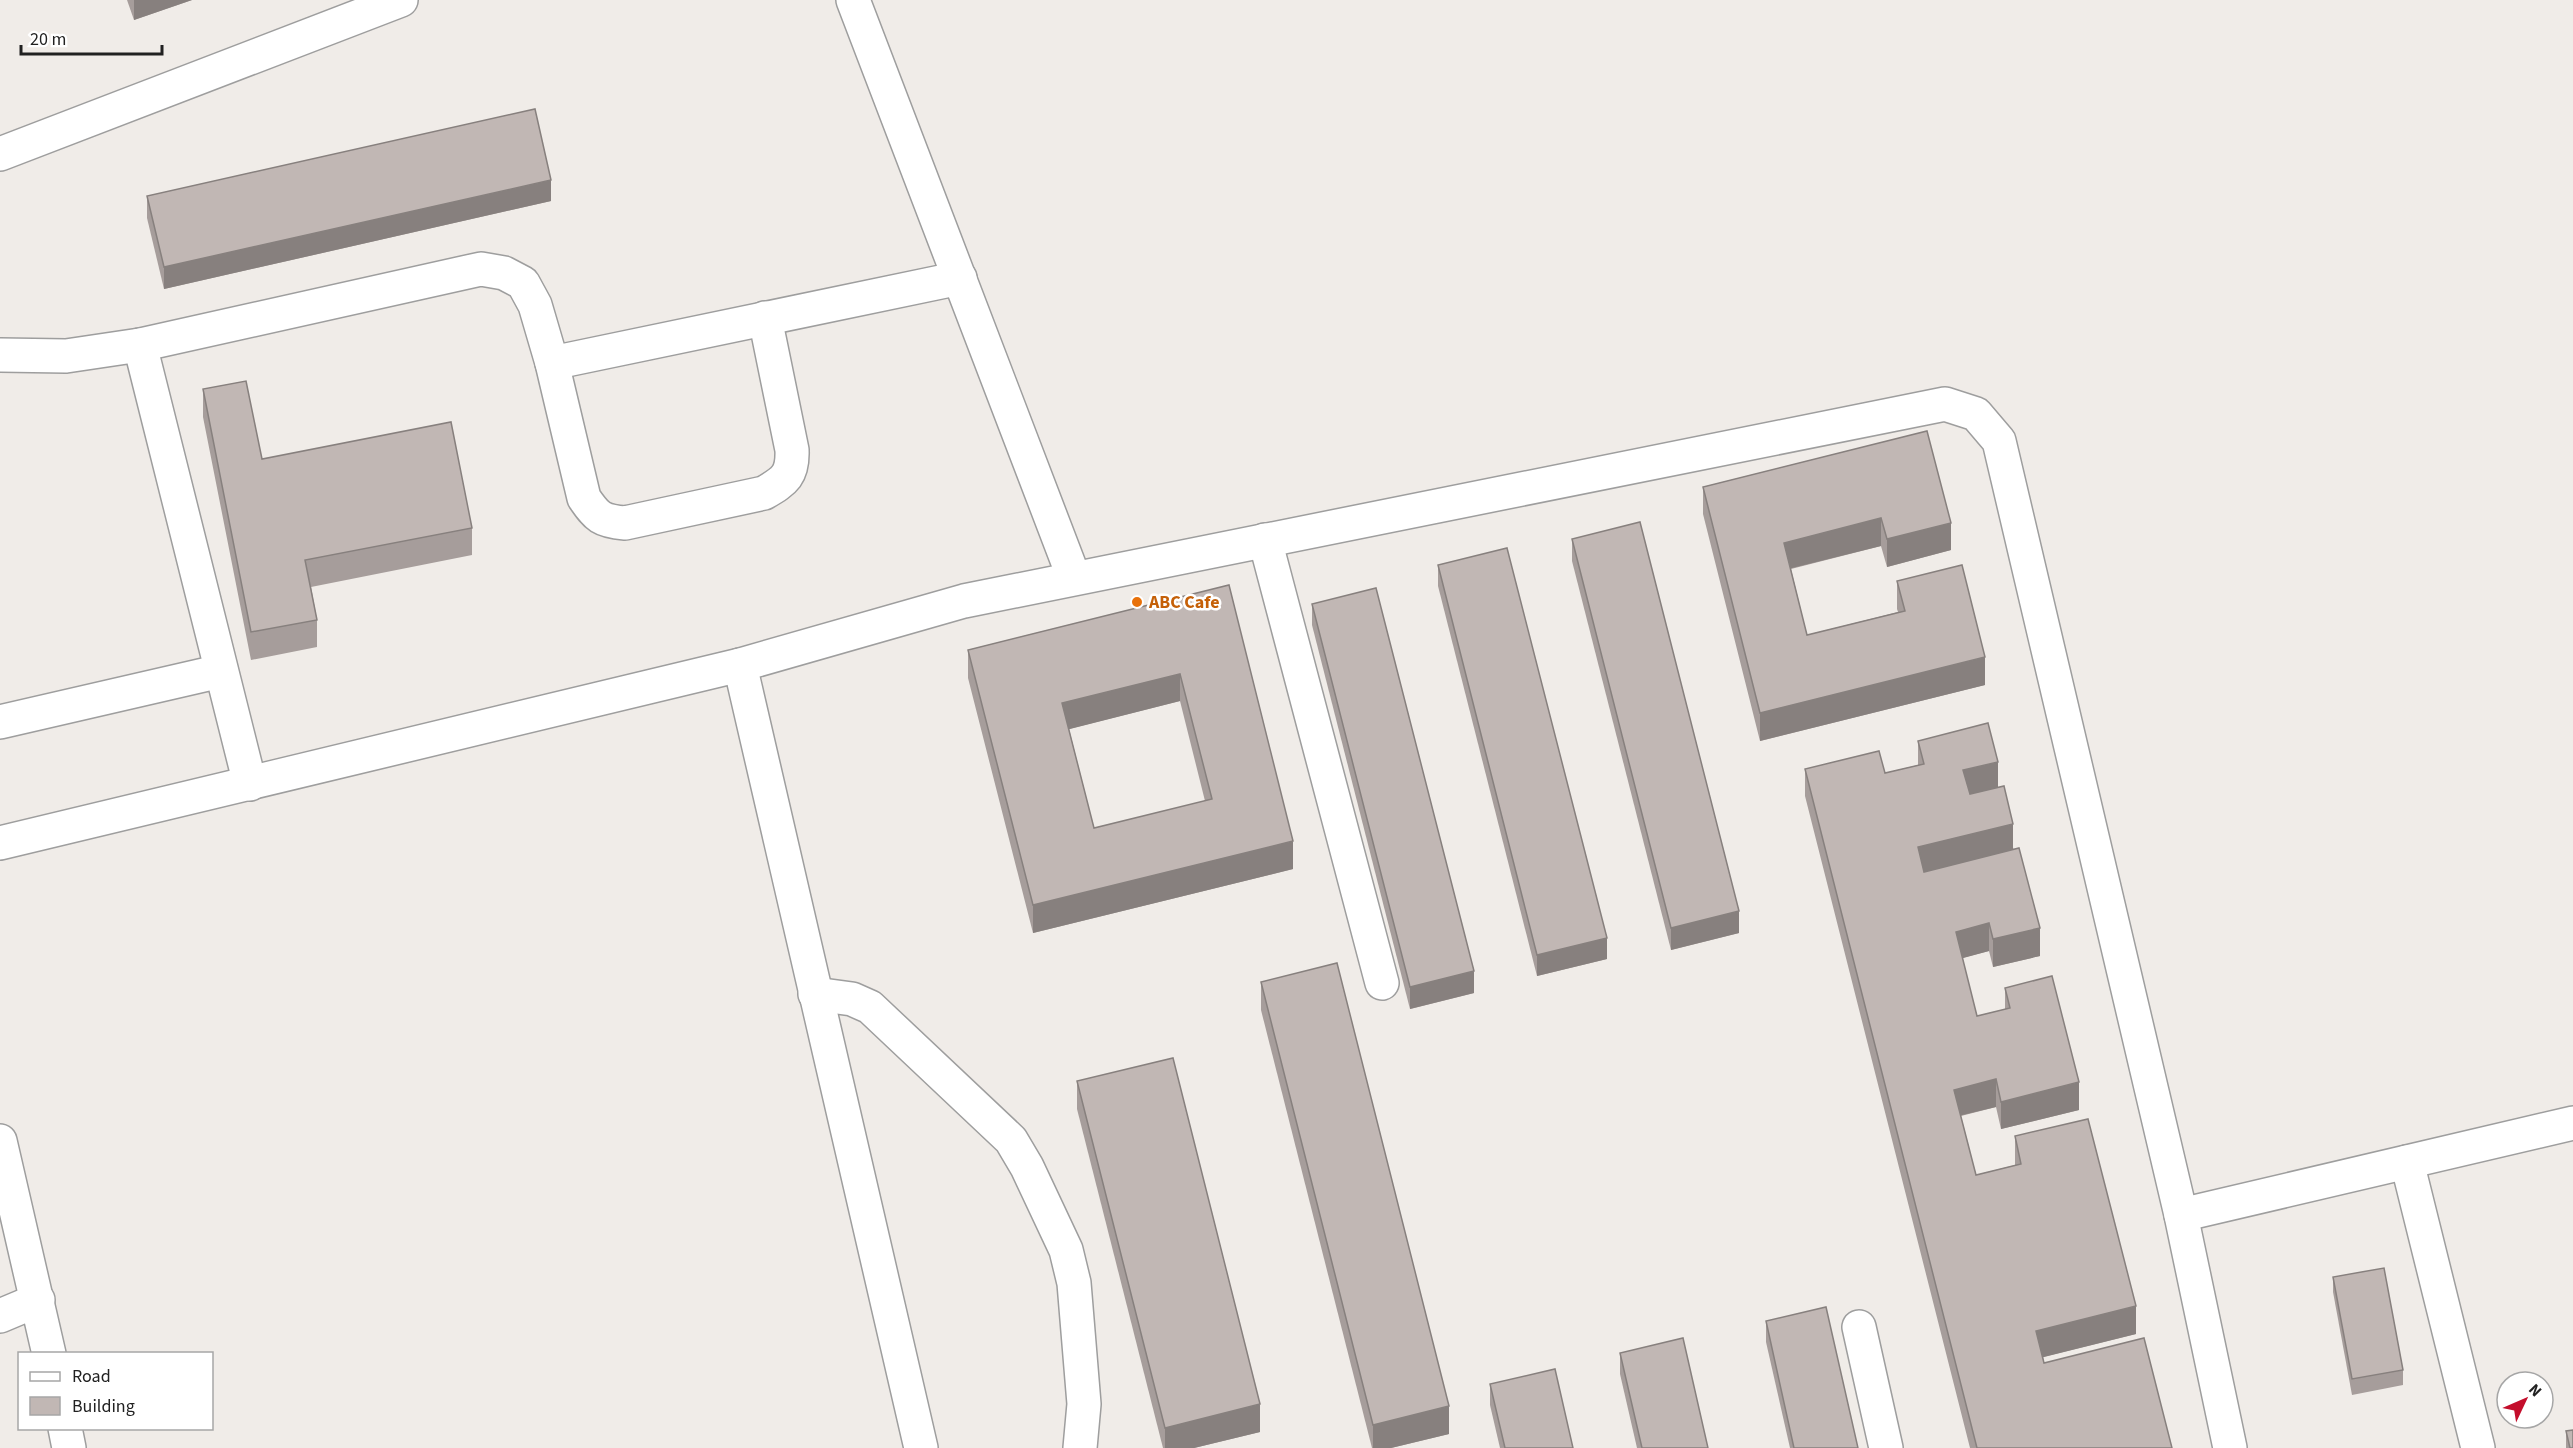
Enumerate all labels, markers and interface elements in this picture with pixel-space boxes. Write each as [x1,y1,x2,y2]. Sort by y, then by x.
scale bar [21,18,162,56]
text: 20 m [30,27,66,52]
place label: ABC Cafe [1148,590,1220,615]
marker: ABC Cafe [1130,595,1144,609]
legend [18,1352,213,1430]
text: Road [72,1364,111,1389]
north arrow [2495,1370,2555,1430]
text: N [2523,1379,2547,1402]
text: Building [72,1394,135,1419]

